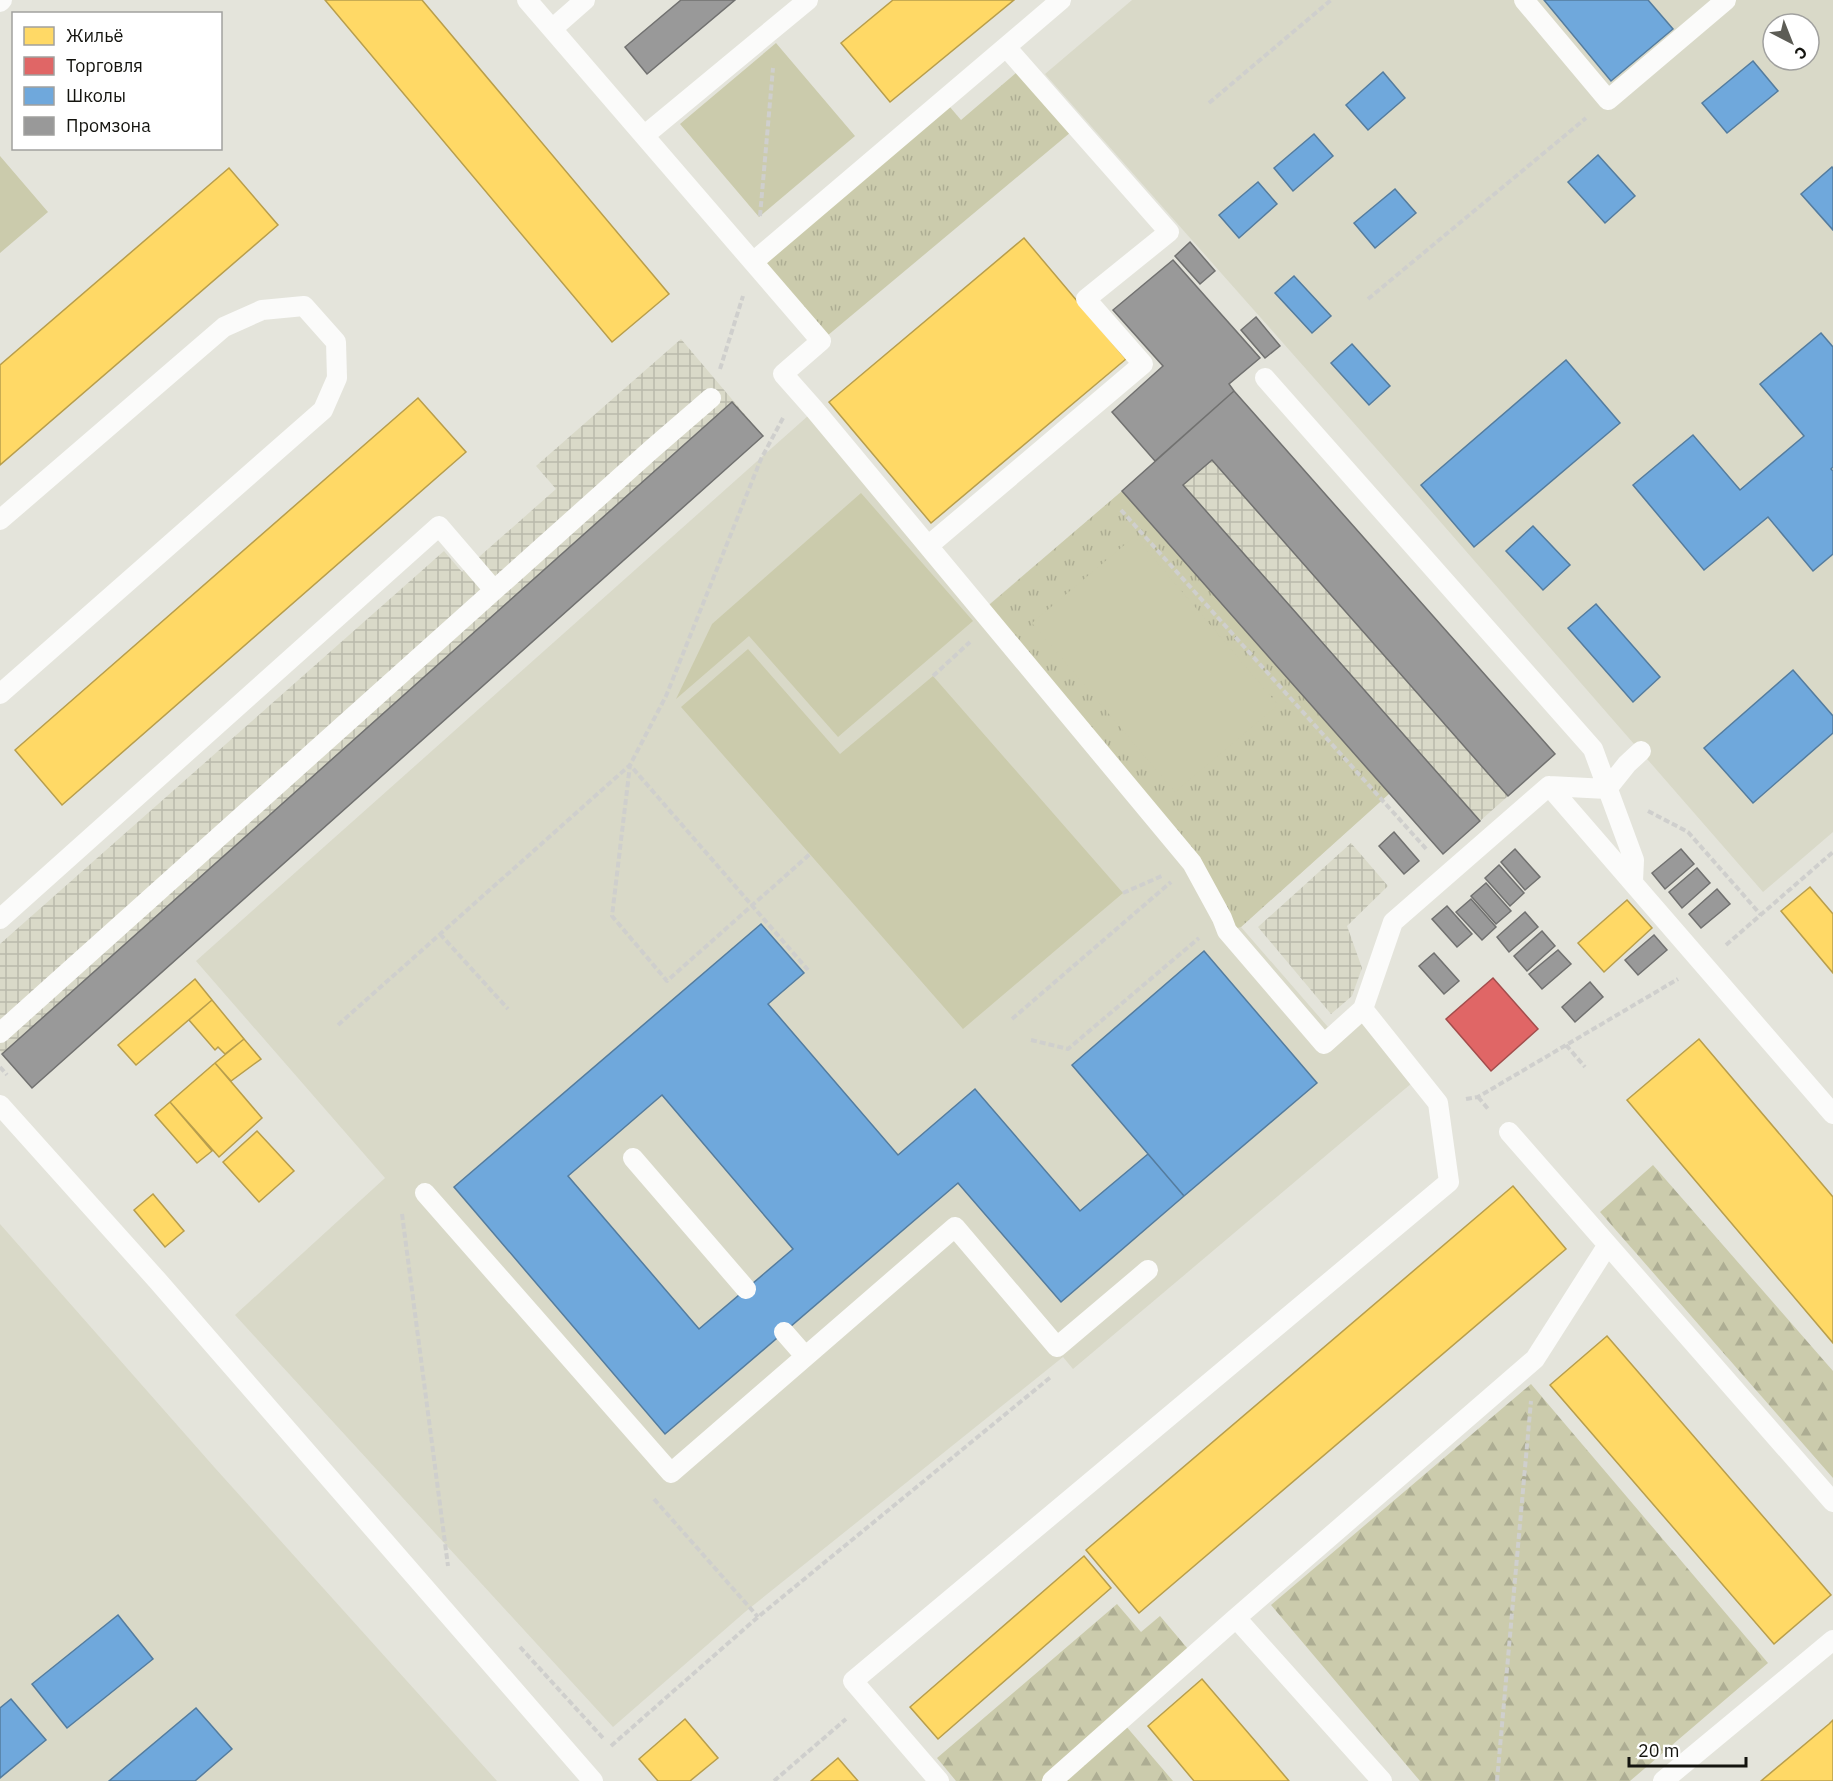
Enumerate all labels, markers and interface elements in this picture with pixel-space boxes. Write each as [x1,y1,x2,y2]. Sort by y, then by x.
legend [12,12,222,150]
north arrow [1761,12,1821,72]
text: Жильё [66,24,124,47]
text: С [1790,42,1812,64]
text: Торговля [66,54,143,77]
text: Школы [66,84,126,107]
text: Промзона [66,114,151,137]
scale bar [1629,1730,1746,1768]
text: 20 m [1638,1739,1680,1762]

